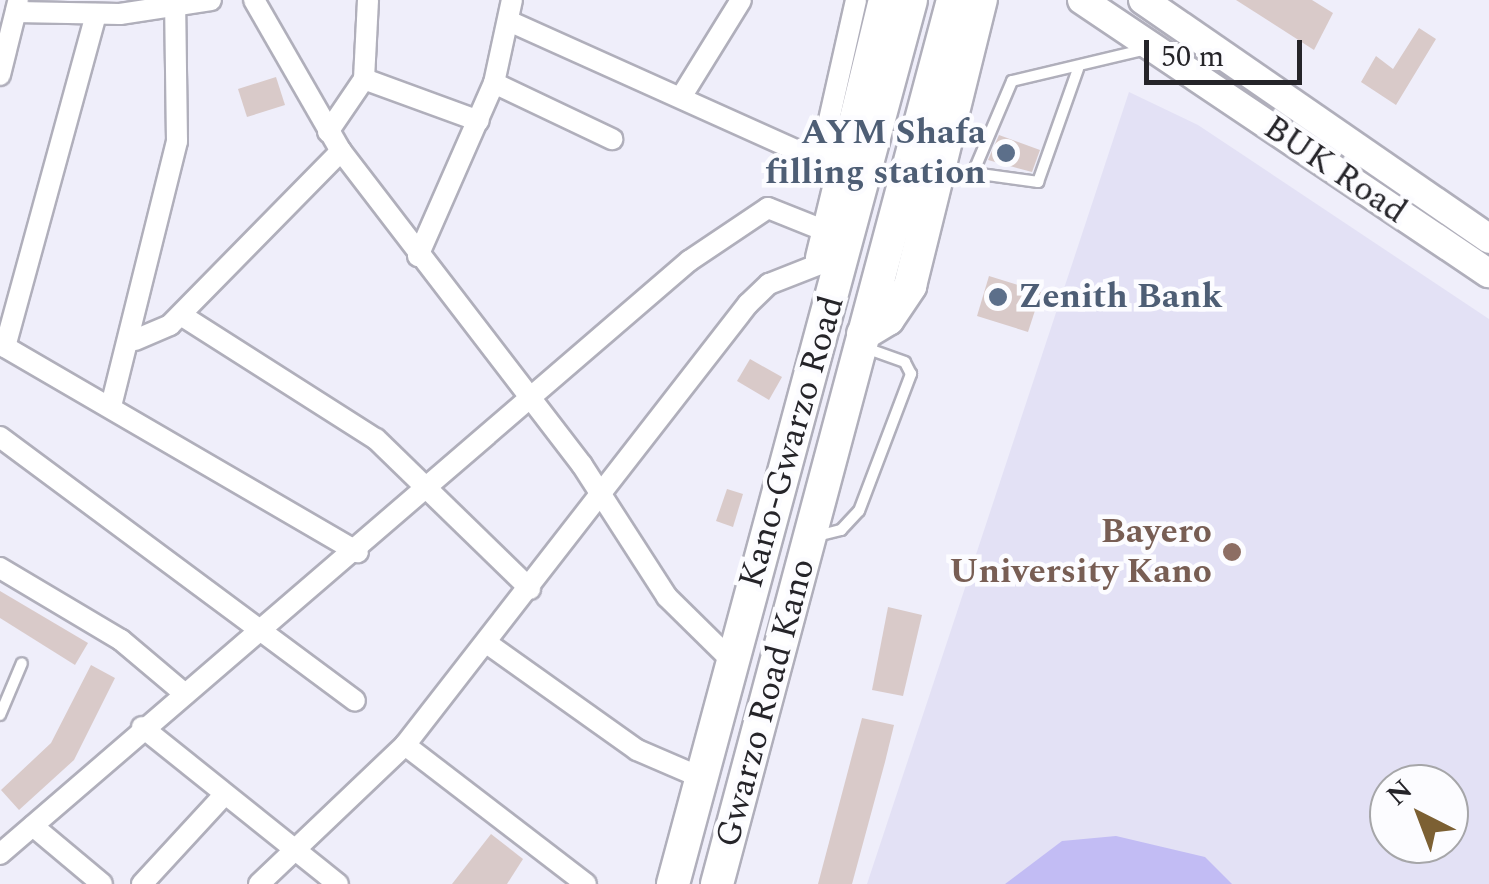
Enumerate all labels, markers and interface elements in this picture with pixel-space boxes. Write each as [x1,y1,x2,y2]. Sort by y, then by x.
scale bar [1149,20,1306,82]
text: 50 m [1161,34,1224,80]
street label: BUK Road [1256,107,1414,233]
place label: AYM Shafa filling station [765,112,986,194]
marker: AYM Shafa filling station [995,142,1017,164]
place label: Zenith Bank [1018,276,1223,318]
marker: Zenith Bank [987,286,1009,308]
street label: Kano-Gwarzo Road [730,291,854,593]
place label: Bayero University Kano [949,511,1212,593]
marker: Bayero University Kano [1221,541,1243,563]
street label: Gwarzo Road Kano [707,554,825,852]
north arrow [1369,764,1469,864]
text: N [1377,769,1423,816]

